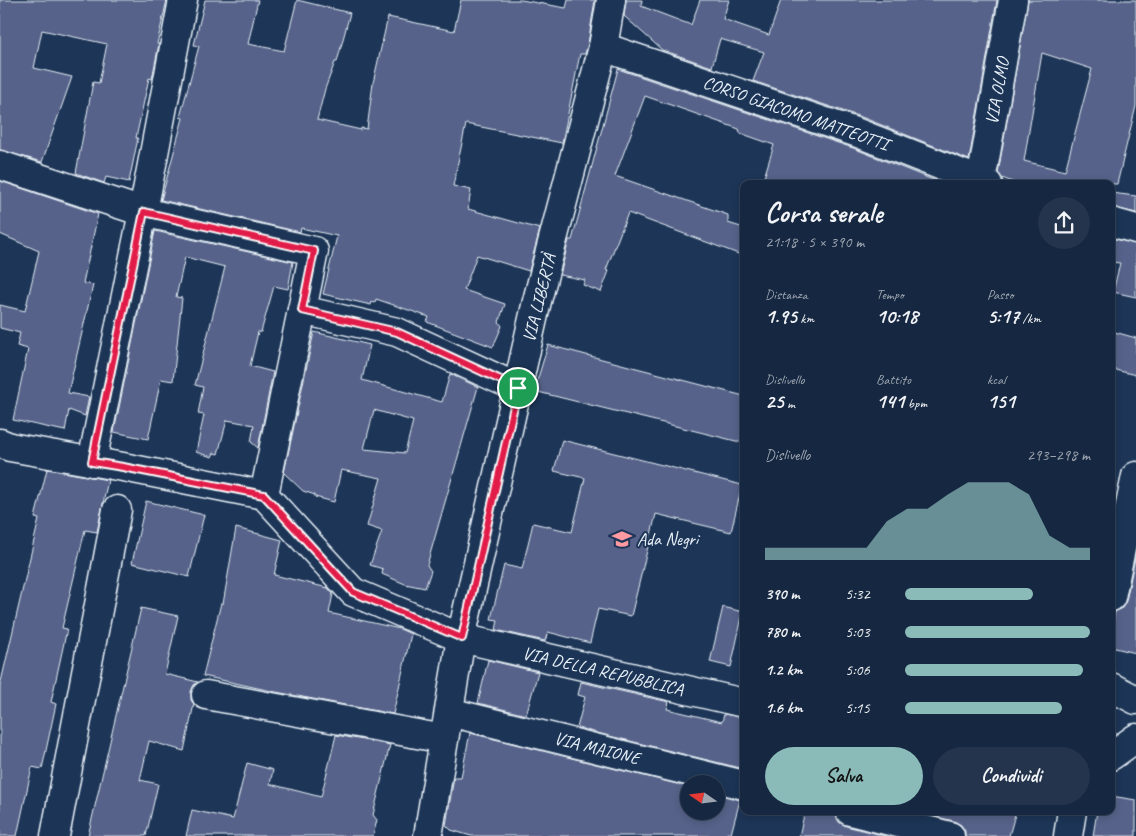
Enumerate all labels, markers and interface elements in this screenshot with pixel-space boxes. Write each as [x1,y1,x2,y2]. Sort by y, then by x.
street label: VIA OLMO [980,54,1014,126]
street label: CORSO GIACOMO MATTEOTTI [700,71,895,156]
text: Corsa serale [765,195,883,230]
button: share [1038,197,1090,249]
text: 21:18 · 5 × 390 m [765,232,864,252]
street label: VIA LIBERTÀ [517,250,561,344]
text: Distanza [765,286,807,303]
text: Tempo [876,286,904,303]
text: Passo [987,286,1014,303]
text: 1.95 [765,303,797,329]
text: 10:18 [876,303,918,329]
text: 5:17 [987,303,1019,329]
text: km [797,310,814,327]
text: /km [1019,310,1041,327]
pin [497,367,539,409]
text: Dislivello [765,371,805,388]
text: Battito [876,371,911,388]
text: kcal [987,371,1006,388]
icon: arrive [504,374,532,402]
text: 25 [765,388,784,414]
text: 141 [876,388,904,414]
text: 151 [987,388,1015,414]
text: m [784,395,795,412]
text: bpm [904,395,927,412]
text: Dislivello [765,445,810,465]
text: 293–298 m [1027,445,1090,465]
school or university icon: Ada Negri [611,528,633,550]
place label: Ada Negri [637,528,701,550]
text: 390 m [765,584,799,604]
text: 5:32 [845,584,870,604]
text: 780 m [765,622,800,642]
text: 5:03 [845,622,870,642]
street label: VIA DELLA REPUBBLICA [520,642,687,700]
text: 1.2 km [765,660,802,680]
text: 5:06 [845,660,870,680]
text: 1.6 km [765,698,803,718]
text: 5:15 [845,698,870,718]
street label: VIA MAIONE [552,727,644,770]
button: Salva [765,747,923,805]
button: Condividi [933,747,1090,805]
north arrow [680,775,725,820]
map controls [680,775,725,820]

